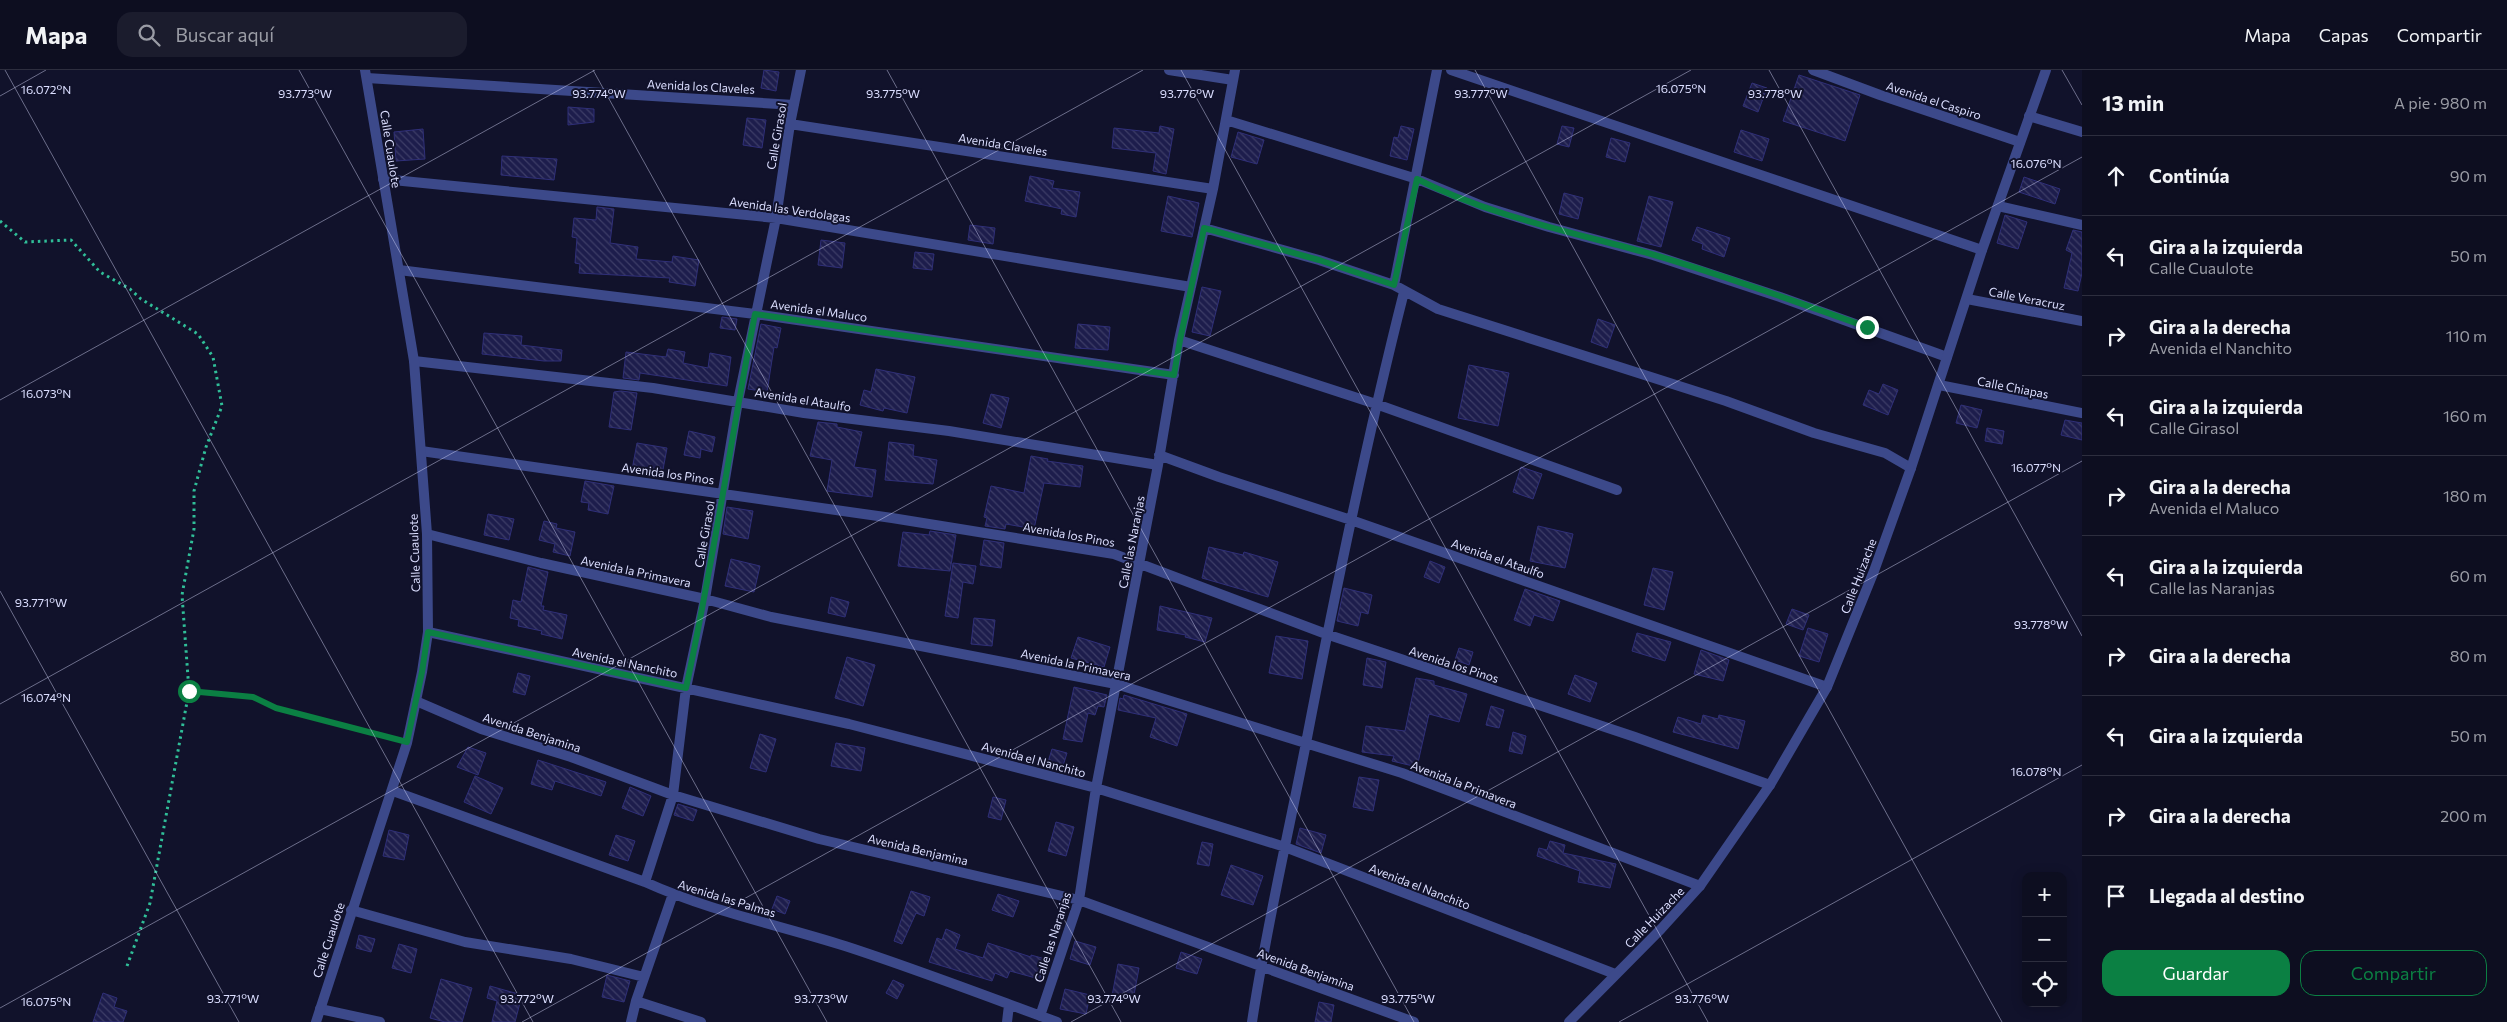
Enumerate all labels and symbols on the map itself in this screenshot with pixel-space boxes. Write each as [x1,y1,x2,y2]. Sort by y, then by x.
street label: Avenida los Claveles [647,76,755,96]
street label: Avenida el Caspiro [1885,78,1983,122]
text: 16.075°N [1656,81,1706,95]
text: 16.072°N [21,82,71,96]
text: 93.773°W [278,86,332,100]
text: 93.774°W [572,86,626,100]
text: 93.775°W [866,86,920,100]
text: 93.776°W [1160,86,1214,100]
text: 93.777°W [1454,86,1508,100]
text: 93.778°W [1748,86,1802,100]
street label: Calle Girasol [763,101,789,171]
street label: Calle Cuaulote [378,109,404,189]
street label: Avenida Claveles [957,130,1049,158]
text: 16.076°N [2011,156,2061,170]
street label: Avenida las Verdolagas [728,194,852,224]
street label: Calle Veracruz [1988,284,2066,312]
street label: Avenida el Maluco [770,296,868,324]
route end [1856,316,1879,339]
street label: Calle Chiapas [1976,373,2050,401]
street label: Avenida el Ataulfo [754,384,852,414]
text: 16.073°N [21,386,71,400]
street label: Avenida los Pinos [621,460,715,486]
text: 16.077°N [2011,460,2061,474]
street label: Calle las Naranjas [1115,494,1147,590]
street label: Calle Girasol [691,499,717,569]
street label: Calle Cuaulote [406,514,422,592]
street label: Avenida los Pinos [1022,519,1116,549]
street label: Avenida el Ataulfo [1450,535,1546,581]
street label: Calle Huizache [1837,536,1879,616]
street label: Avenida la Primavera [580,552,692,590]
text: 93.771°W [15,595,67,609]
text: 93.778°W [2014,617,2068,631]
street label: Avenida los Pinos [1407,643,1501,685]
street label: Avenida el Nanchito [571,644,679,680]
street label: Avenida la Primavera [1020,645,1132,683]
route start [178,680,201,703]
text: 16.074°N [21,690,71,704]
street label: Avenida Benjamina [481,709,583,755]
street label: Avenida el Nanchito [980,738,1088,780]
street label: Avenida la Primavera [1409,757,1519,811]
text: 16.078°N [2011,764,2061,778]
street label: Avenida Benjamina [866,831,970,867]
street label: Avenida el Nanchito [1367,860,1473,912]
street label: Avenida las Palmas [676,876,778,920]
street label: Calle Huizache [1621,884,1687,950]
street label: Calle las Naranjas [1031,890,1073,984]
street label: Calle Cuaulote [309,901,347,979]
street label: Avenida Benjamina [1255,945,1357,993]
text: 93.771°W [207,991,259,1005]
text: 93.772°W [500,991,554,1005]
text: 93.773°W [794,991,848,1005]
text: 93.774°W [1087,991,1141,1005]
text: 93.775°W [1381,991,1435,1005]
text: 93.776°W [1675,991,1729,1005]
text: 16.075°N [21,994,71,1008]

